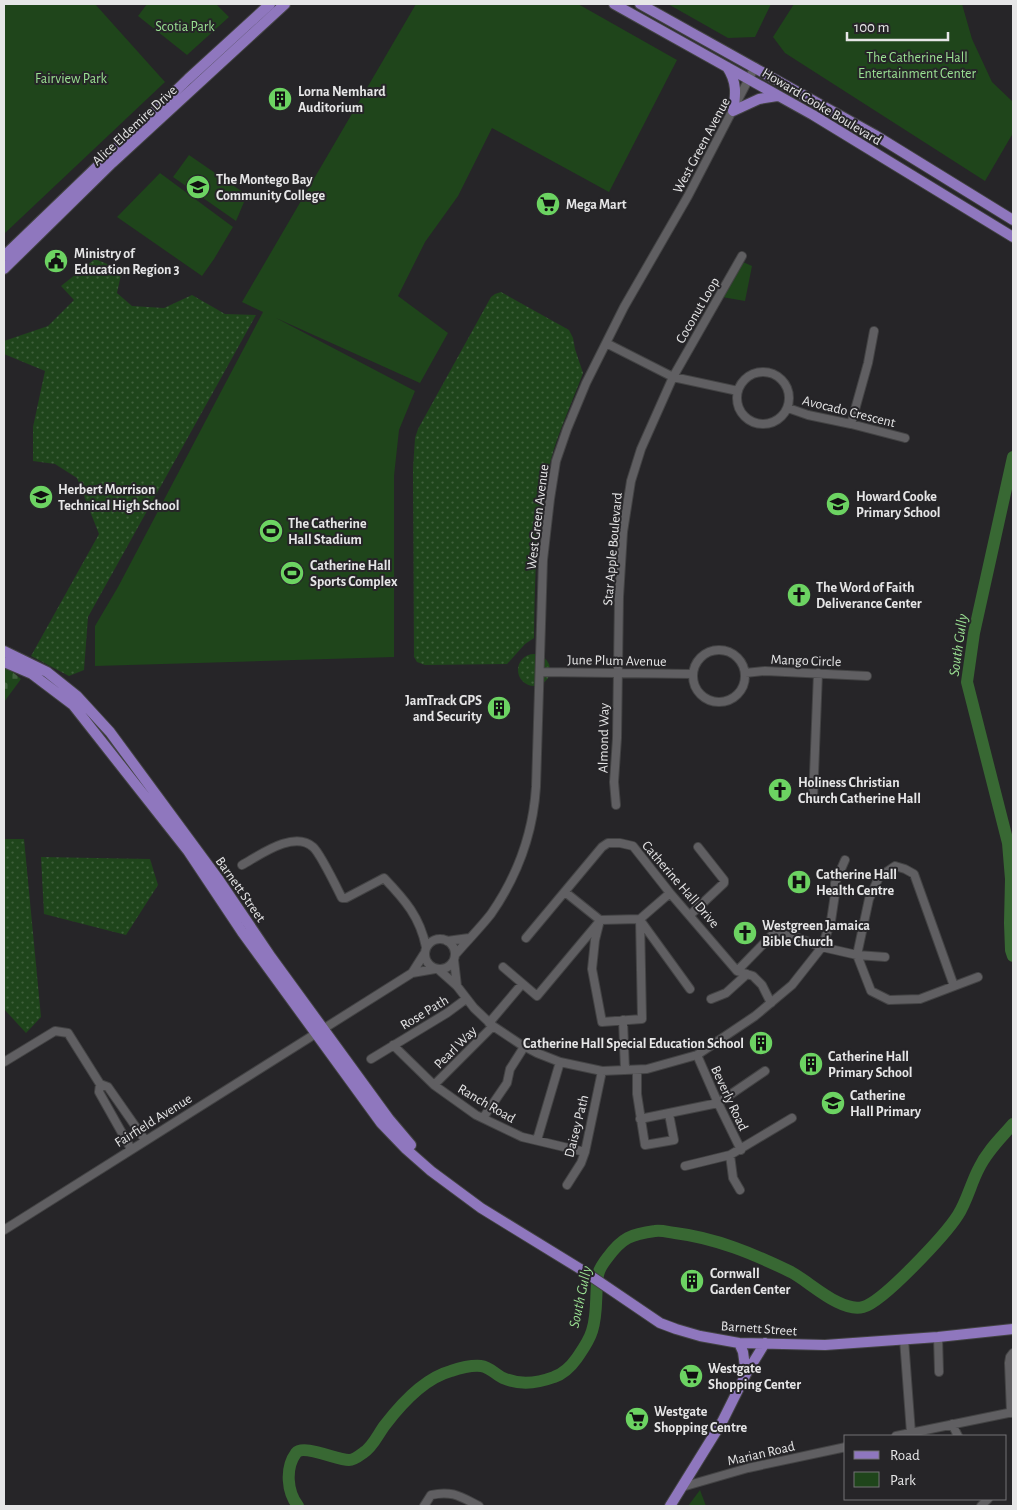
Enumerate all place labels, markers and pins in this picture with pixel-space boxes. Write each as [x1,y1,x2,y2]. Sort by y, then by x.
place label: Lorna Nemhard Auditorium [298,85,386,115]
building icon: Lorna Nemhard Auditorium [267,86,293,112]
place label: The Montego Bay Community College [216,173,325,203]
school or university icon: The Montego Bay Community College [185,174,211,200]
supermarket icon: Mega Mart [535,191,561,217]
place label: Mega Mart [566,198,627,212]
place label: Ministry of Education Region 3 [74,247,180,277]
public building icon: Ministry of Education Region 3 [43,248,69,274]
place label: Herbert Morrison Technical High School [58,483,179,513]
school or university icon: Herbert Morrison Technical High School [28,484,54,510]
place label: Howard Cooke Primary School [856,490,941,520]
school or university icon: Howard Cooke Primary School [825,491,851,517]
place label: The Catherine Hall Stadium [288,517,367,547]
sports icon: The Catherine Hall Stadium [258,518,284,544]
place label: Catherine Hall Sports Complex [310,559,398,589]
sports icon: Catherine Hall Sports Complex [279,560,305,586]
place label: The Word of Faith Deliverance Center [816,581,922,611]
church icon: The Word of Faith Deliverance Center [786,582,812,608]
place label: JamTrack GPS and Security [405,694,483,724]
building icon: JamTrack GPS and Security [486,695,512,721]
place label: Holiness Christian Church Catherine Hall [798,776,921,806]
church icon: Holiness Christian Church Catherine Hall [767,777,793,803]
place label: Catherine Hall Health Centre [816,868,897,898]
hospital icon: Catherine Hall Health Centre [786,869,812,895]
place label: Westgreen Jamaica Bible Church [762,919,870,949]
church icon: Westgreen Jamaica Bible Church [732,920,758,946]
building icon: Catherine Hall Special Education School [748,1030,774,1056]
place label: Catherine Hall Special Education School [523,1037,744,1051]
place label: Catherine Hall Primary School [828,1050,913,1080]
building icon: Catherine Hall Primary School [798,1051,824,1077]
place label: Catherine Hall Primary [850,1089,922,1119]
school or university icon: Catherine Hall Primary [820,1090,846,1116]
place label: Cornwall Garden Center [710,1267,791,1297]
building icon: Cornwall Garden Center [679,1268,705,1294]
place label: Westgate Shopping Center [708,1362,801,1392]
supermarket icon: Westgate Shopping Center [678,1363,704,1389]
place label: Westgate Shopping Centre [654,1405,748,1435]
supermarket icon: Westgate Shopping Centre [624,1406,650,1432]

